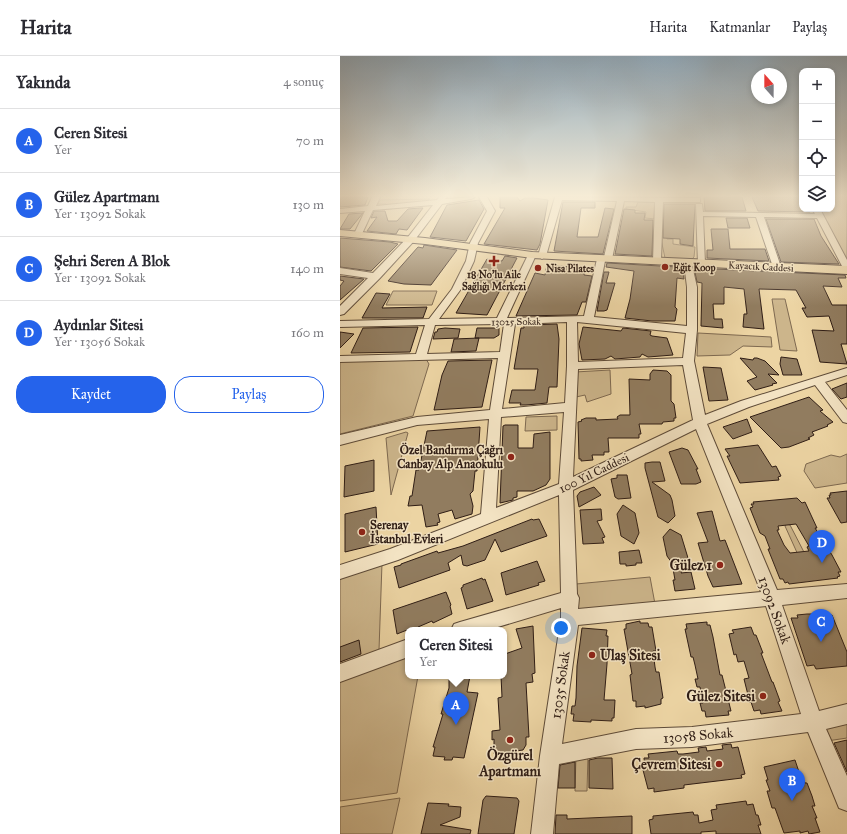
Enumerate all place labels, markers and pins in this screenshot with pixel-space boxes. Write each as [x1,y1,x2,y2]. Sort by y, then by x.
marker: 18 No'lu Aile Sağlığı Merkezi [488,255,500,267]
marker: Eğit Koop [660,262,670,272]
place label: Eğit Koop [673,262,715,275]
marker: Nisa Pilates [533,263,543,273]
place label: Nisa Pilates [546,263,594,275]
place label: 18 No'lu Aile Sağlığı Merkezi [462,269,526,293]
place label: Özel Bandırma Çağrı Canbay Alp Anaokulu [397,442,504,472]
marker: Özel Bandırma Çağrı Canbay Alp Anaokulu [506,452,516,462]
place label: Serenay İstanbul Evleri [370,518,444,546]
marker: Serenay İstanbul Evleri [357,527,367,537]
pin: D [809,530,835,563]
place label: Gülez 1 [670,557,712,574]
marker: Gülez 1 [715,560,725,570]
pin: C [808,609,834,642]
place label: Ulaş Sitesi [600,647,661,665]
marker: Ulaş Sitesi [587,650,597,660]
place label: Gülez Sitesi [687,688,755,705]
marker: Gülez Sitesi [758,691,768,701]
pin: A [443,692,469,725]
marker: Özgürel Apartmanı [505,735,515,745]
place label: Özgürel Apartmanı [478,745,541,781]
place label: Çevrem Sitesi [632,756,711,774]
marker: Çevrem Sitesi [714,759,724,769]
pin: B [779,768,805,801]

